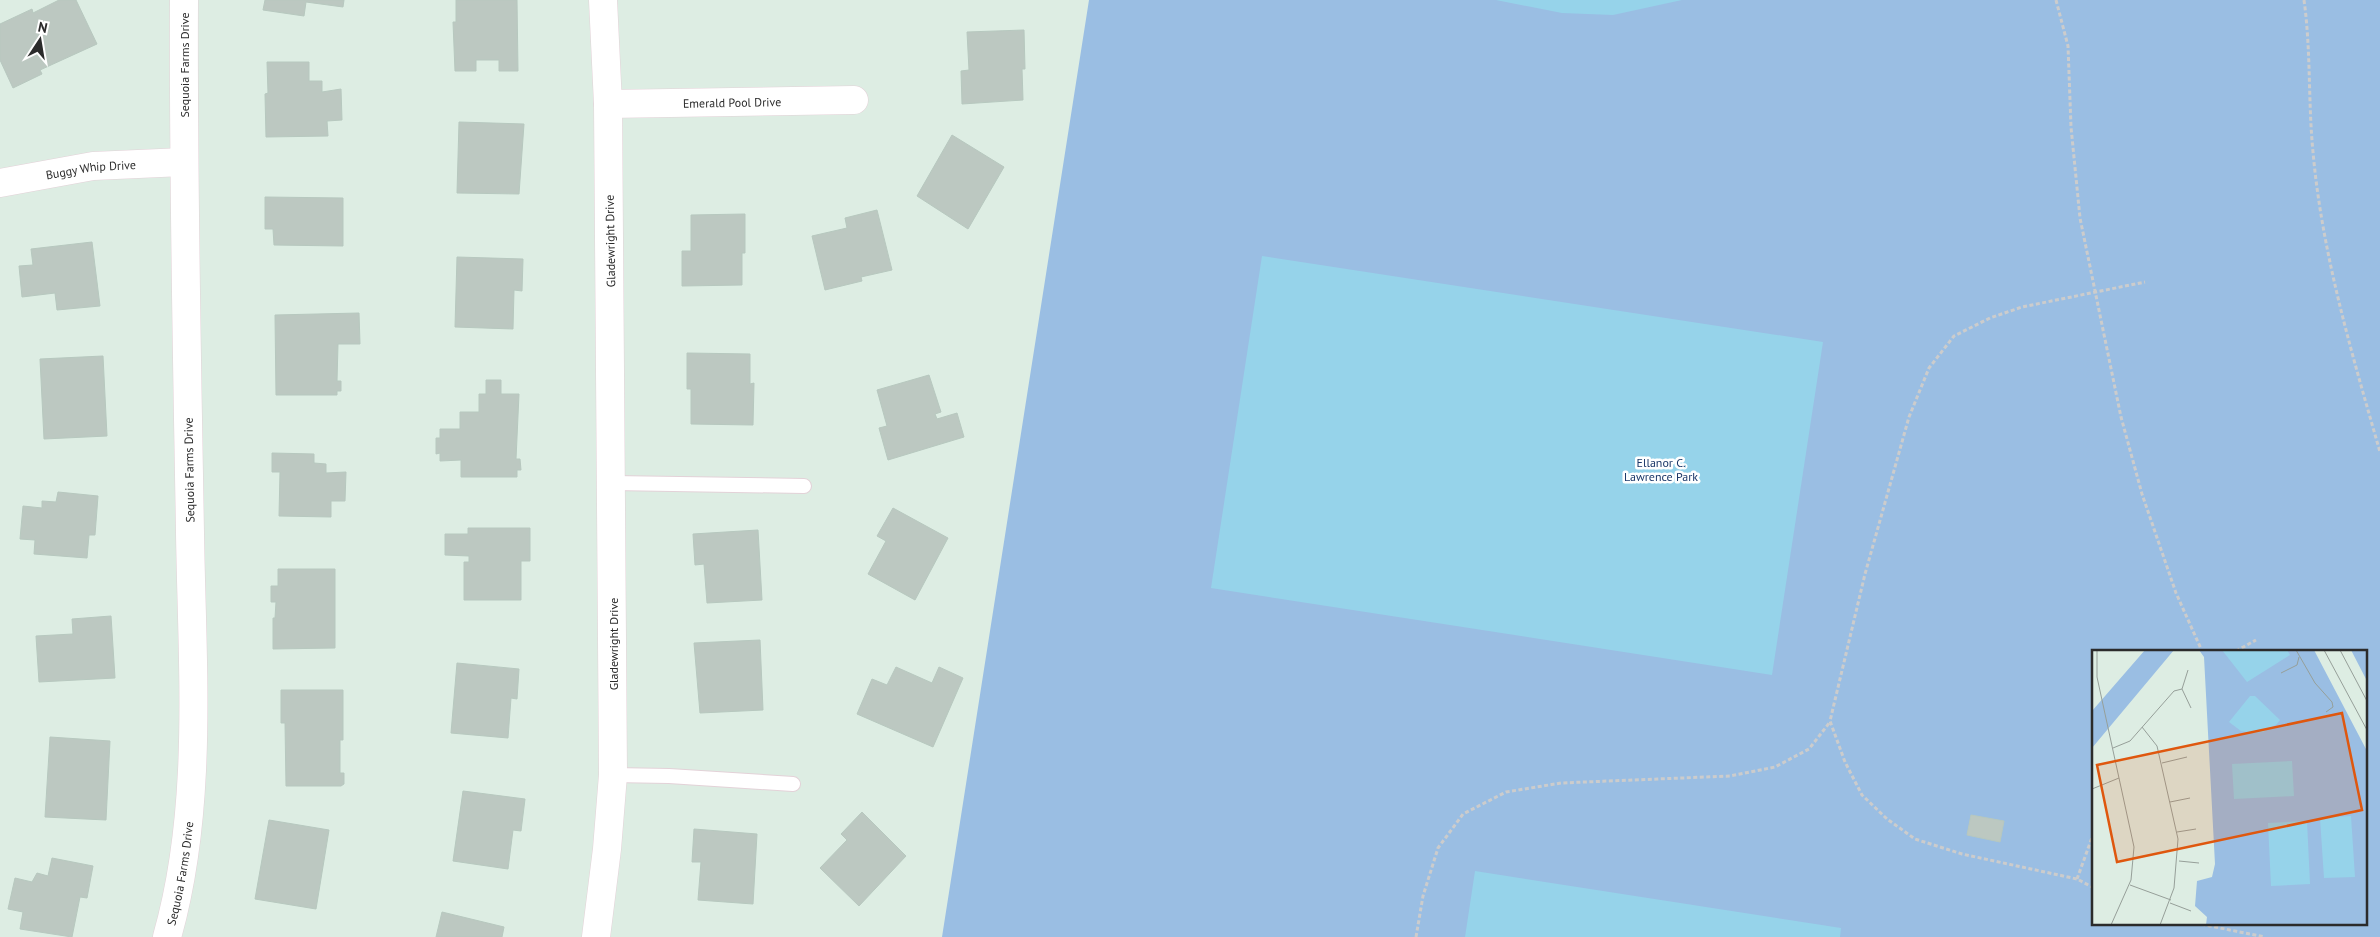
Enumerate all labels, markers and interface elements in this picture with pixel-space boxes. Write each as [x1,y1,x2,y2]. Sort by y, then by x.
street label: Sequoia Farms Drive [177,12,192,118]
north arrow [15,15,65,65]
text: N [36,18,49,37]
street label: Emerald Pool Drive [683,94,781,110]
street label: Buggy Whip Drive [44,157,136,182]
street label: Gladewright Drive [602,195,618,287]
street label: Sequoia Farms Drive [181,417,197,523]
park label: Ellanor C. Lawrence Park [1624,455,1698,484]
street label: Gladewright Drive [606,598,621,690]
inset map [2092,650,2368,924]
street label: Sequoia Farms Drive [163,821,196,927]

